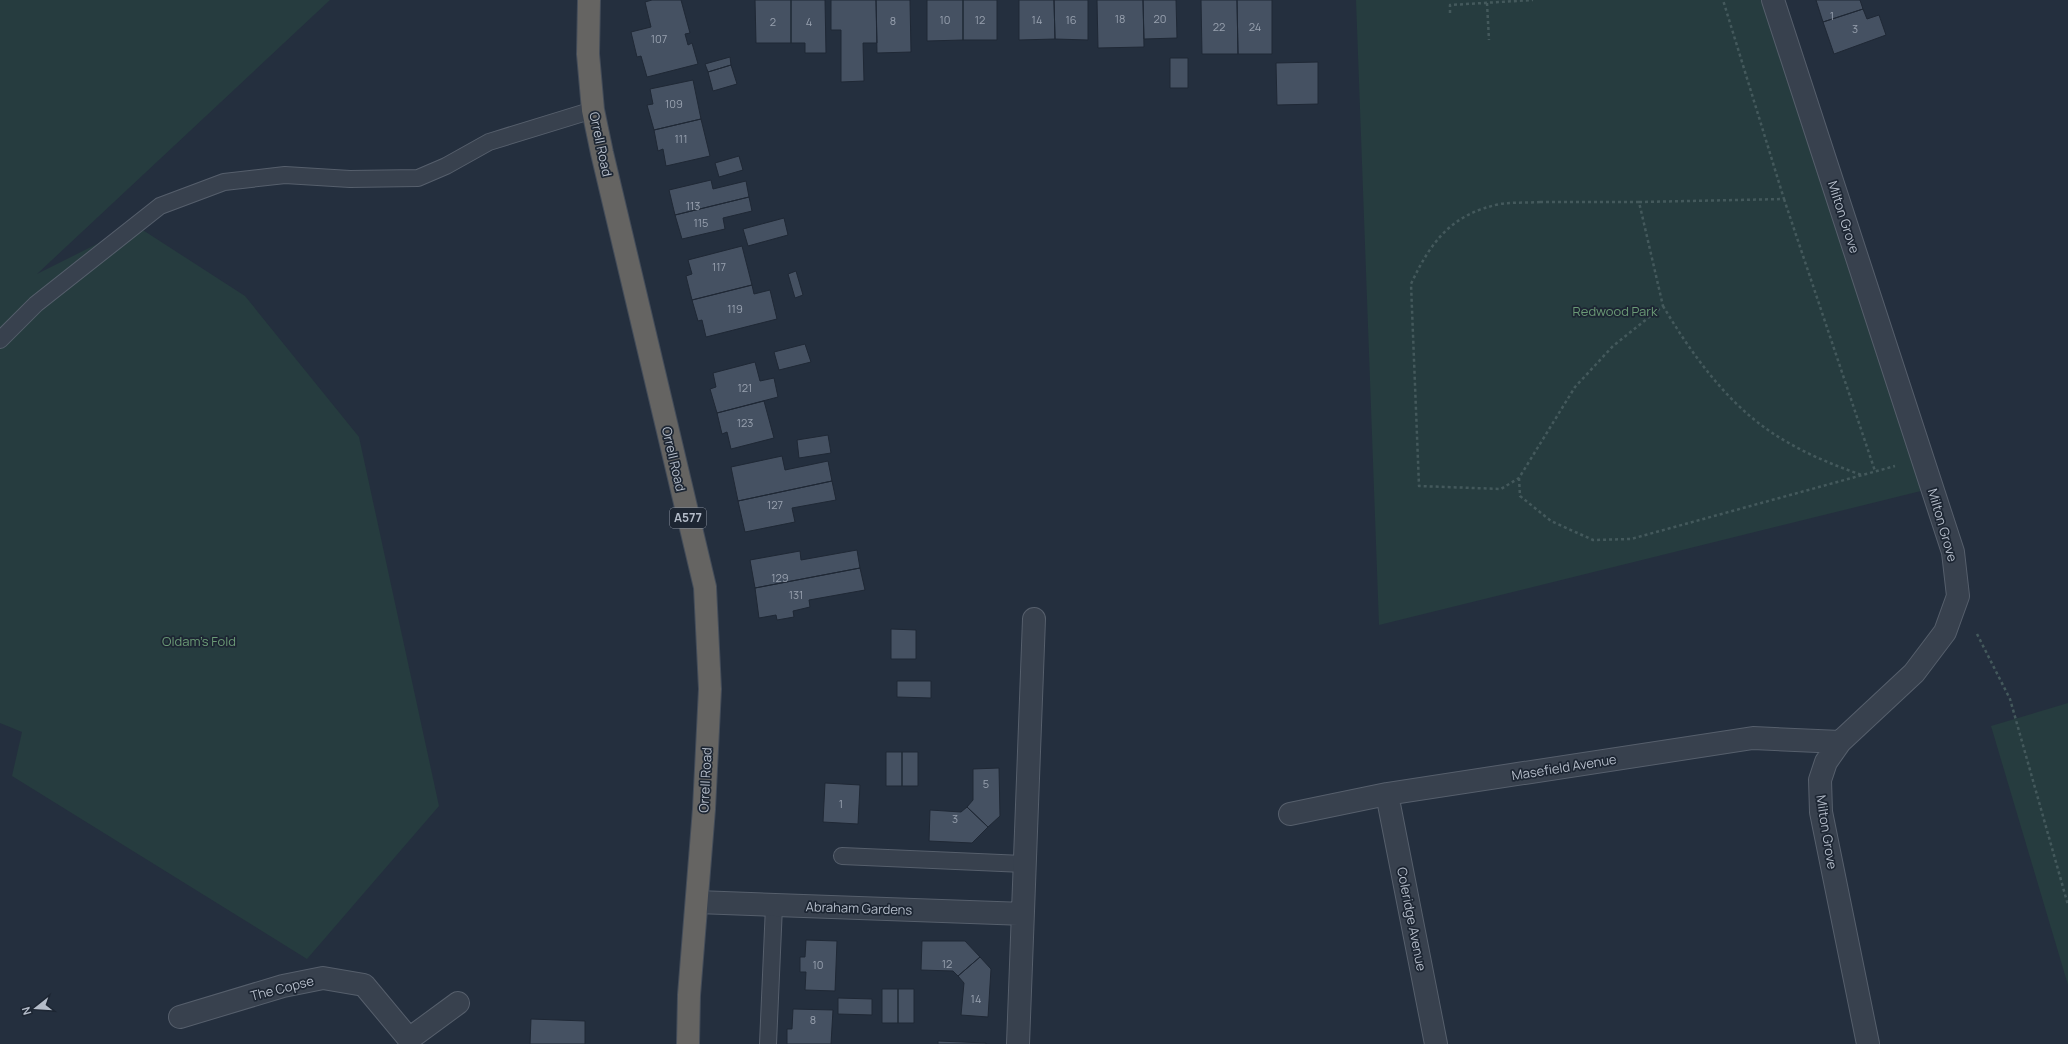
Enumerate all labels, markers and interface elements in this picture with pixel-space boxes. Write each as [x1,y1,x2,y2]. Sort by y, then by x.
house number: 1 [1830,8,1834,23]
house number: 18 [1115,11,1125,26]
house number: 20 [1154,11,1166,26]
house number: 10 [939,12,951,27]
house number: 12 [975,12,985,27]
house number: 14 [1032,12,1042,27]
house number: 16 [1065,12,1077,27]
house number: 8 [890,13,896,28]
house number: 2 [770,14,776,29]
house number: 4 [806,14,812,29]
house number: 22 [1213,19,1225,34]
house number: 24 [1249,19,1261,34]
house number: 3 [1852,21,1858,36]
house number: 107 [651,31,667,46]
house number: 109 [665,96,683,111]
street label: Orrell Road [585,110,617,178]
house number: 111 [675,131,687,146]
street label: Milton Grove [1824,179,1864,256]
house number: 113 [686,198,700,213]
house number: 115 [694,215,708,230]
house number: 117 [712,259,726,274]
house number: 119 [727,301,743,316]
park label: Redwood Park [1573,302,1658,320]
house number: 121 [738,380,752,395]
house number: 123 [737,415,753,430]
street label: Orrell Road [658,425,690,493]
street label: Milton Grove [1924,486,1962,564]
house number: 127 [767,497,783,512]
road number: A577 [670,508,706,528]
house number: 129 [771,570,789,585]
house number: 131 [789,587,803,602]
park label: Oldam's Fold [162,632,236,650]
street label: Orrell Road [694,747,716,813]
street label: Masefield Avenue [1510,750,1618,784]
house number: 5 [983,776,989,791]
street label: Milton Grove [1812,794,1842,871]
house number: 1 [839,796,843,811]
house number: 3 [952,811,958,826]
street label: Coleridge Avenue [1393,866,1431,973]
street label: Abraham Gardens [805,897,913,919]
house number: 12 [942,956,952,971]
house number: 10 [812,957,824,972]
street label: The Copse [248,971,316,1005]
north arrow [16,988,56,1028]
house number: 14 [971,991,981,1006]
text: N [18,1005,34,1017]
house number: 8 [810,1012,816,1027]

